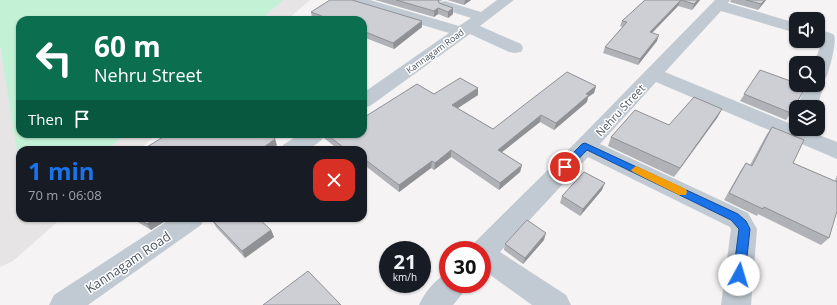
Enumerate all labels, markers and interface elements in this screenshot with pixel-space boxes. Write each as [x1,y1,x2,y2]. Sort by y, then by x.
map controls [789,12,825,136]
button: sound [789,12,825,48]
street label: Kannagam Road [403,26,467,76]
text: 60 m [94,27,161,65]
icon: left [28,32,80,84]
button: search [789,56,825,92]
text: Nehru Street [94,63,202,87]
street label: Nehru Street [592,81,648,139]
button: layers [789,100,825,136]
icon: arrive [71,108,93,130]
text: Then [28,109,63,129]
pin [548,150,582,184]
text: 1 min [28,154,95,187]
icon: arrive [554,156,576,178]
button: close [313,159,355,201]
text: 70 m · 06:08 [28,186,102,204]
street label: Kannagam Road [82,227,174,297]
speed limit sign: 30 [439,241,491,293]
text: 21 [394,248,416,275]
position arrow [718,254,760,296]
text: km/h [393,270,417,284]

